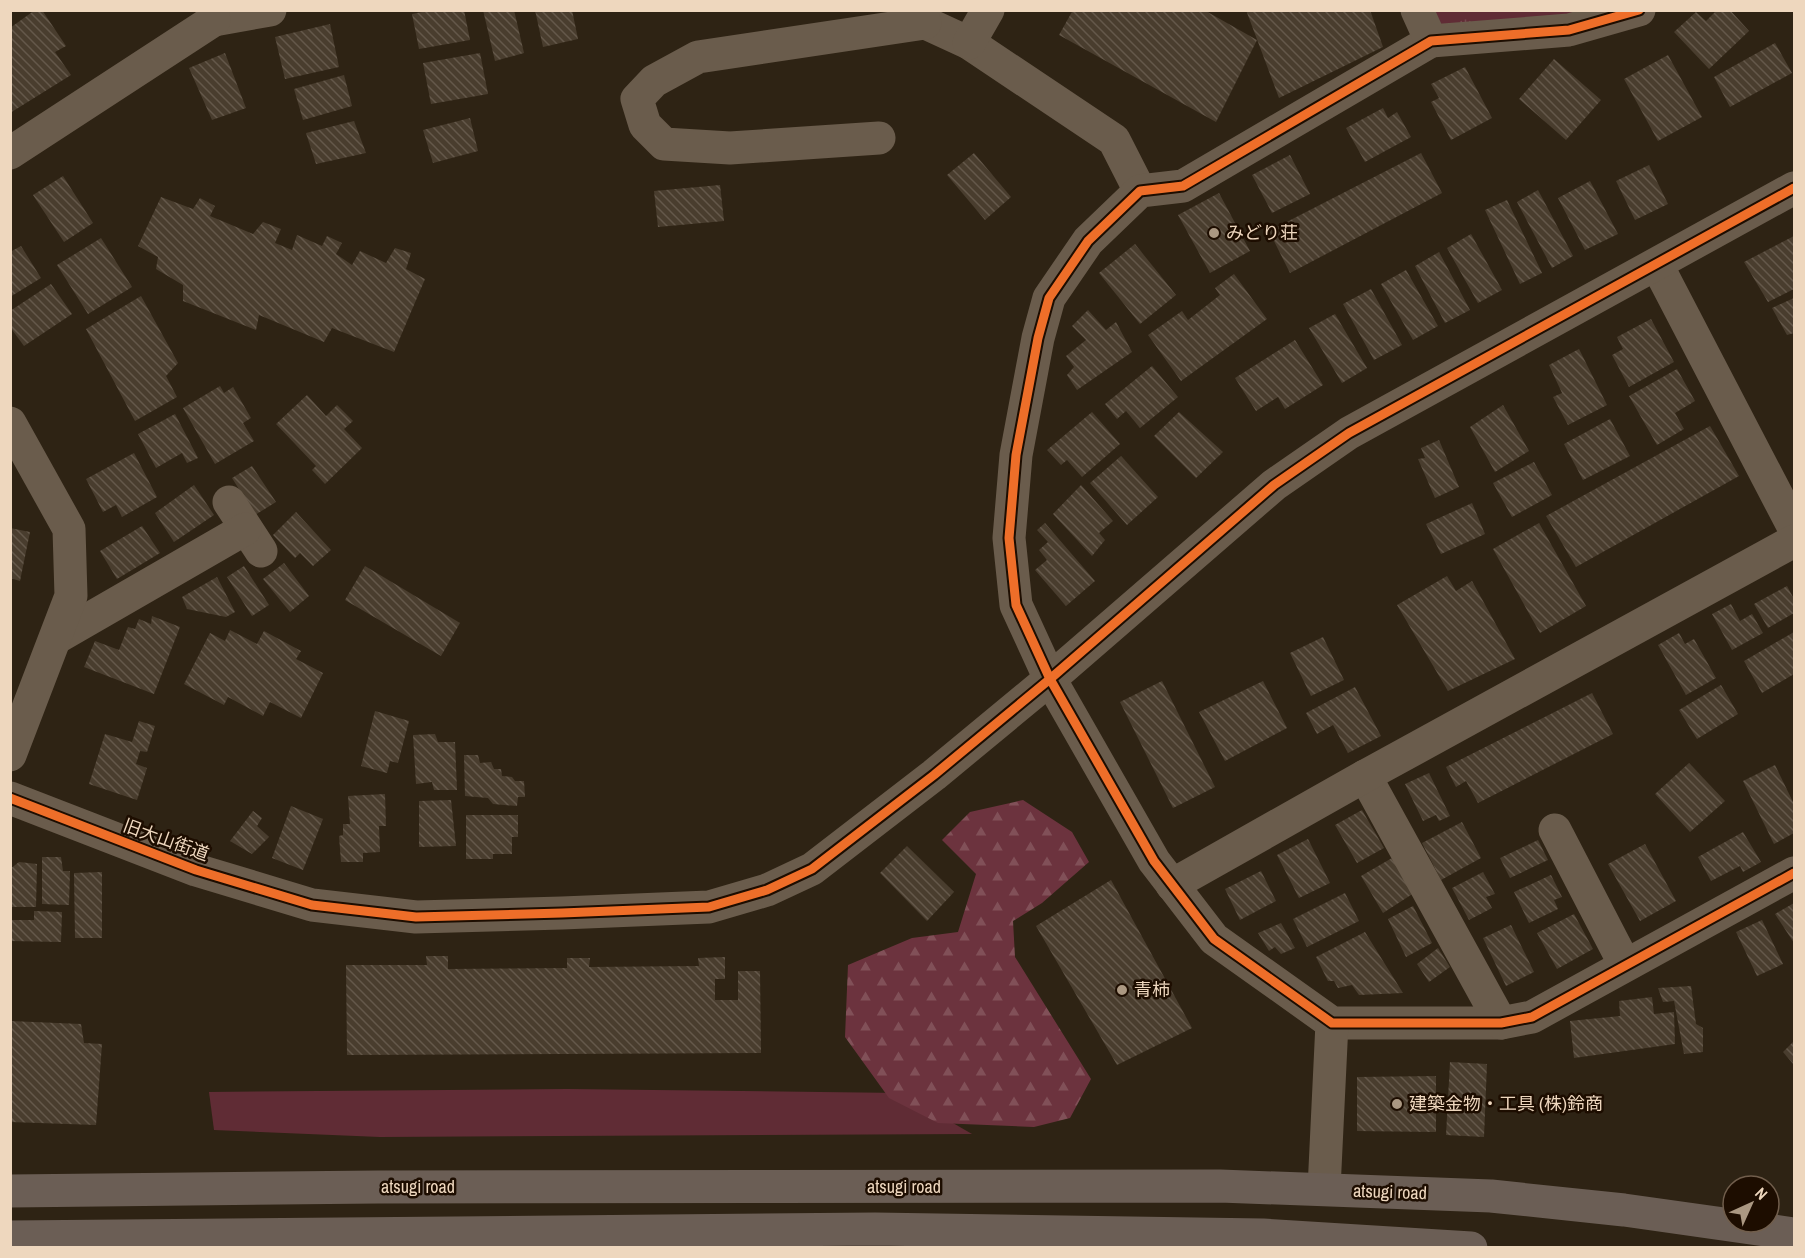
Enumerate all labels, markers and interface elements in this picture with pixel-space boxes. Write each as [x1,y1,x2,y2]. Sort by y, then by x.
place label: みどり荘 [1226,220,1298,245]
marker: みどり荘 [1207,226,1221,240]
street label: 旧大山街道 [120,812,213,867]
place label: 青柿 [1134,977,1170,1002]
marker: 青柿 [1115,983,1129,997]
place label: 建築金物・工具 (株)鈴商 [1409,1091,1603,1116]
marker: 建築金物・工具 (株)鈴商 [1390,1097,1404,1111]
street label: atsugi road [381,1174,455,1199]
street label: atsugi road [867,1174,941,1199]
north arrow [1721,1174,1781,1234]
street label: atsugi road [1353,1178,1427,1205]
text: N [1750,1182,1773,1205]

